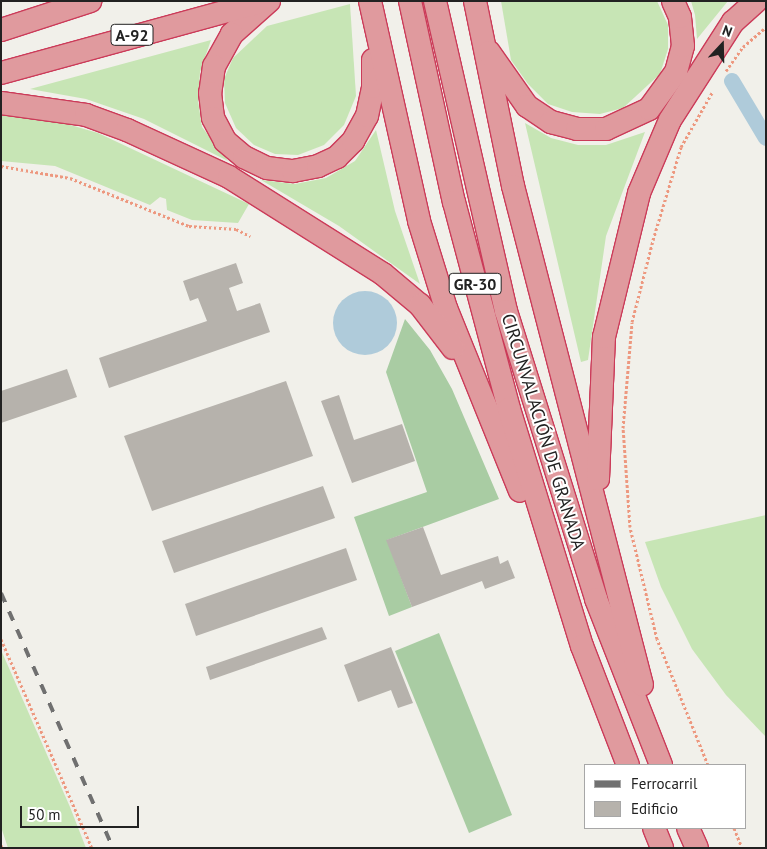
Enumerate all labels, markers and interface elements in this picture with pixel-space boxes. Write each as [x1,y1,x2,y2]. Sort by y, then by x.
north arrow [697,20,747,70]
text: N [720,21,735,41]
road number: A-92 [110,22,154,48]
road number: GR-30 [448,270,502,298]
street label: CIRCUNVALACIÓN DE GRANADA [497,311,589,553]
legend [584,764,747,829]
text: Ferrocarril [631,774,697,793]
scale bar [22,796,141,828]
text: Edificio [631,799,678,818]
text: 50 m [28,805,61,824]

